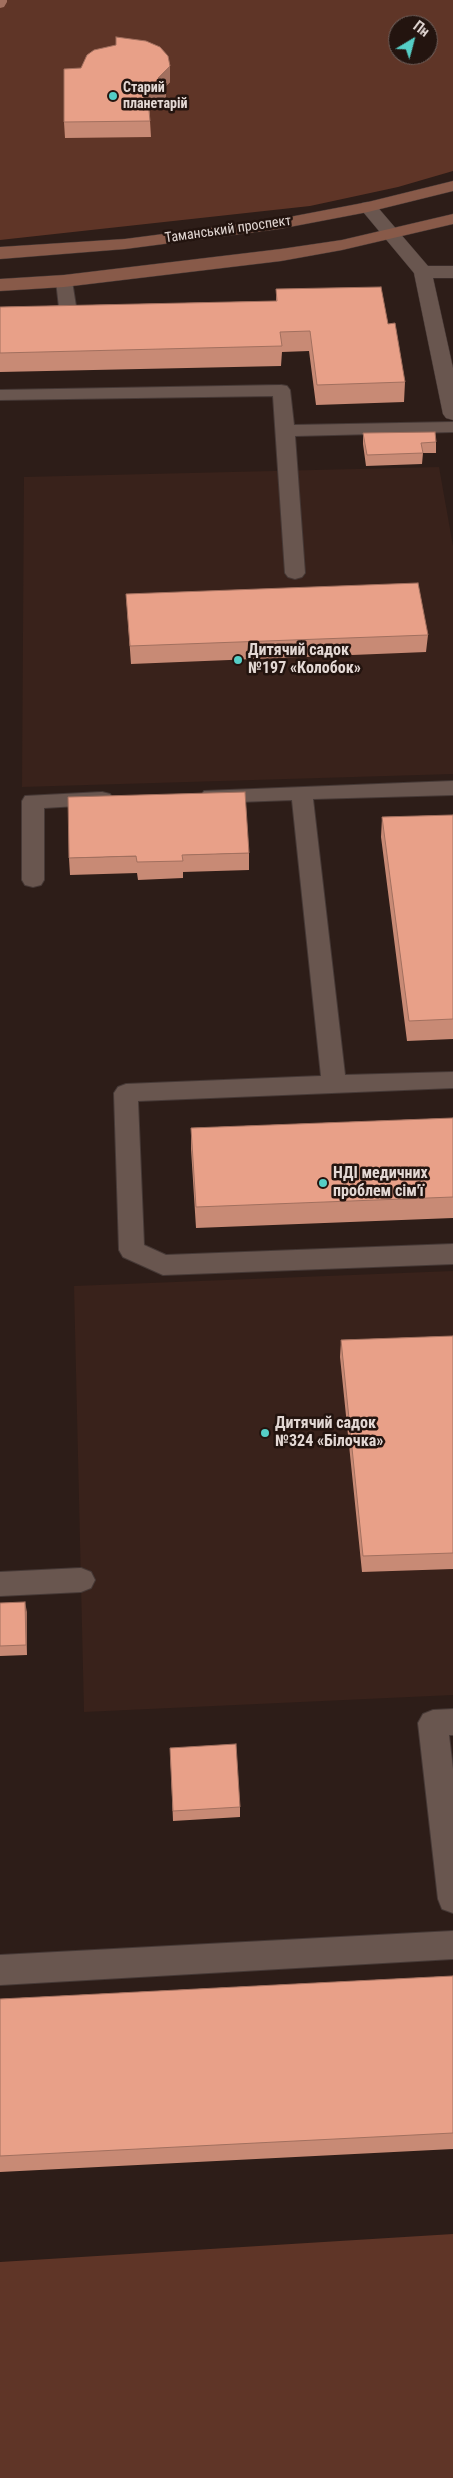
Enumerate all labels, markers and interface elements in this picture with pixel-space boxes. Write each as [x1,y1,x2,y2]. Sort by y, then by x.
north arrow [388,15,438,65]
text: Пн [410,18,432,40]
place label: Старий планетарій [123,80,188,112]
marker: Старий планетарій [107,90,119,102]
street label: Таманський проспект [164,213,292,247]
place label: Дитячий садок №197 «Колобок» [248,641,361,679]
marker: Дитячий садок №197 «Колобок» [232,654,244,666]
place label: НДІ медичних проблем сім'ї [333,1164,428,1202]
marker: НДІ медичних проблем сім'ї [317,1177,329,1189]
place label: Дитячий садок №324 «Білочка» [275,1414,383,1452]
marker: Дитячий садок №324 «Білочка» [259,1427,271,1439]

